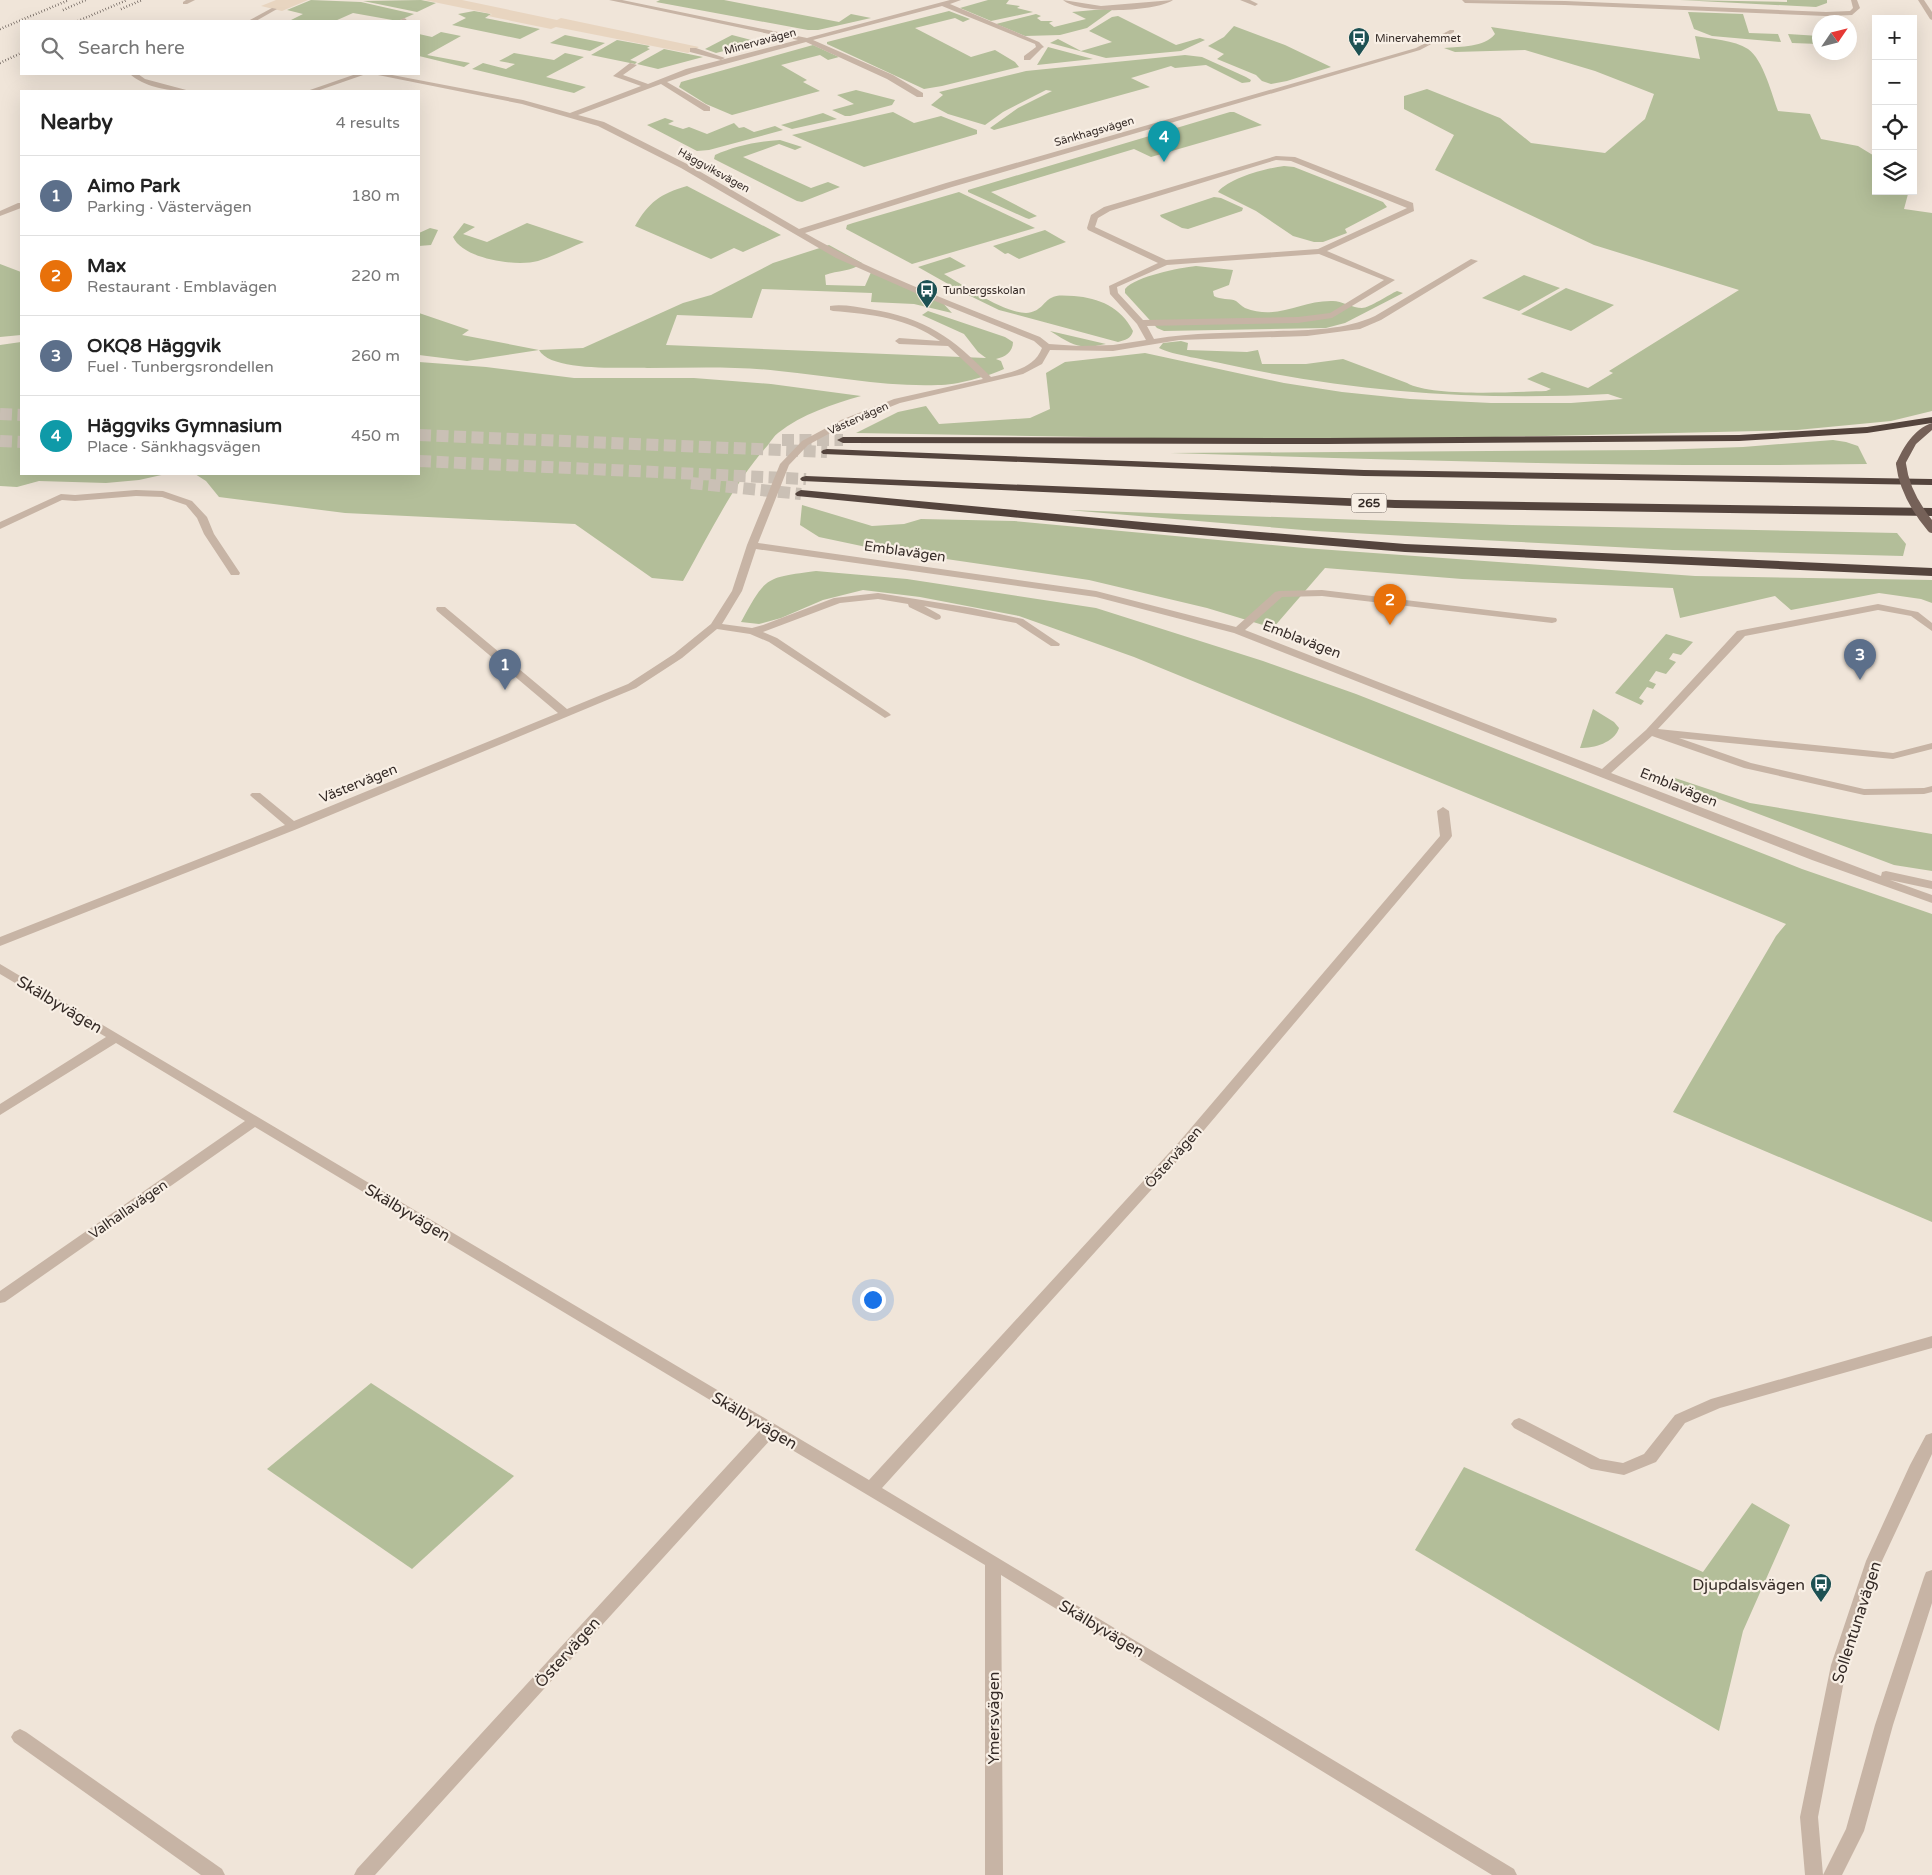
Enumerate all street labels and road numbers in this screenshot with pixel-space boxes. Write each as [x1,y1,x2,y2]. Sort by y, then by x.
street label: Minervavägen [723,26,798,57]
street label: Sänkhagsvägen [1053,114,1136,149]
street label: Häggviksvägen [676,145,752,195]
street label: Västervägen [826,399,890,438]
road number: 265 [1352,493,1386,512]
street label: Emblavägen [863,537,947,566]
street label: Emblavägen [1260,617,1343,662]
street label: Västervägen [317,760,400,807]
street label: Emblavägen [1637,764,1720,811]
street label: Skälbyvägen [13,972,106,1038]
street label: Östervägen [1141,1123,1205,1192]
street label: Valhallavägen [86,1176,171,1243]
street label: Skälbyvägen [361,1180,454,1246]
street label: Skälbyvägen [708,1388,801,1454]
street label: Sollentunavägen [1828,1559,1886,1686]
street label: Skälbyvägen [1055,1596,1148,1662]
street label: Östervägen [531,1613,605,1692]
street label: Ymersvägen [984,1672,1004,1764]

